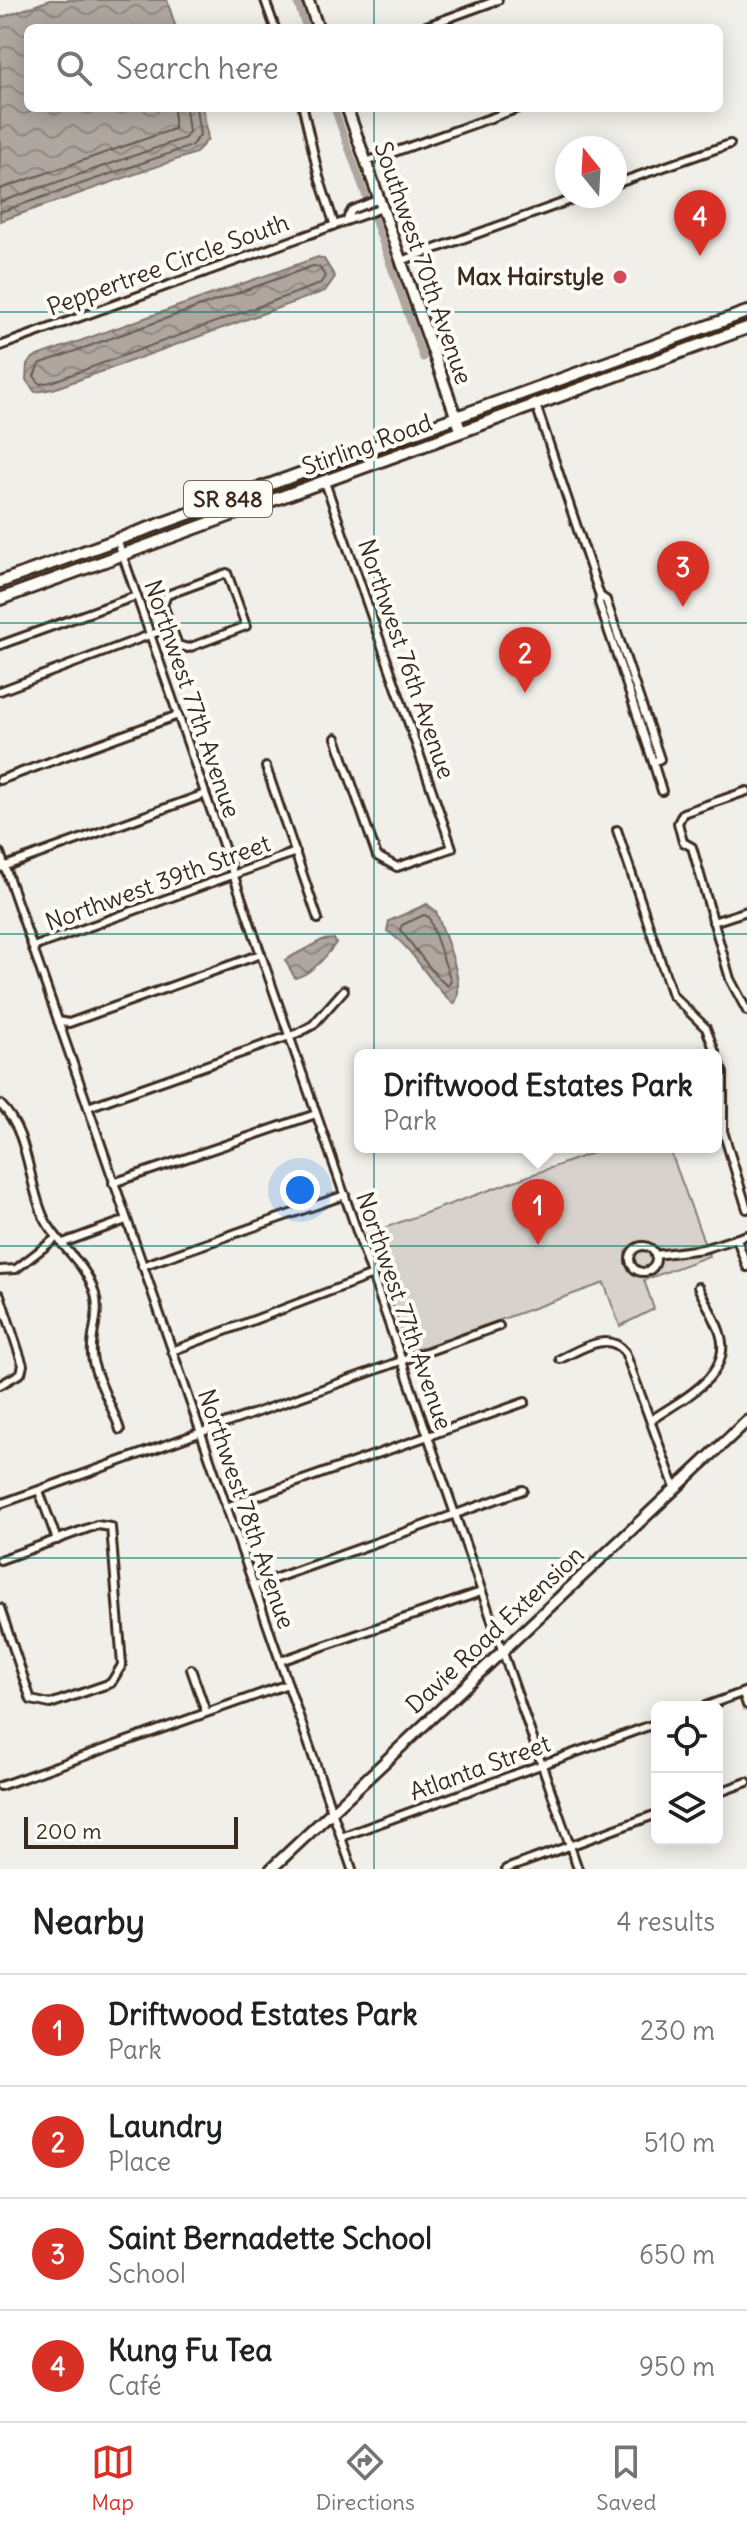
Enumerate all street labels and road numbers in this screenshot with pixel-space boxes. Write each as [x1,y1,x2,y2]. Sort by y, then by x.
street label: Southwest 70th Avenue [368,137,480,388]
street label: Peppertree Circle South [43,206,293,322]
street label: Stirling Road [298,407,436,481]
road number: SR 848 [184,481,272,517]
street label: Northwest 76th Avenue [352,535,462,782]
street label: Northwest 77th Avenue [138,576,248,822]
street label: Northwest 39th Street [41,827,274,937]
street label: Northwest 77th Avenue [350,1188,460,1434]
street label: Northwest 78th Avenue [192,1385,302,1633]
street label: Davie Road Extension [399,1539,590,1720]
street label: Atlanta Street [405,1728,554,1806]

